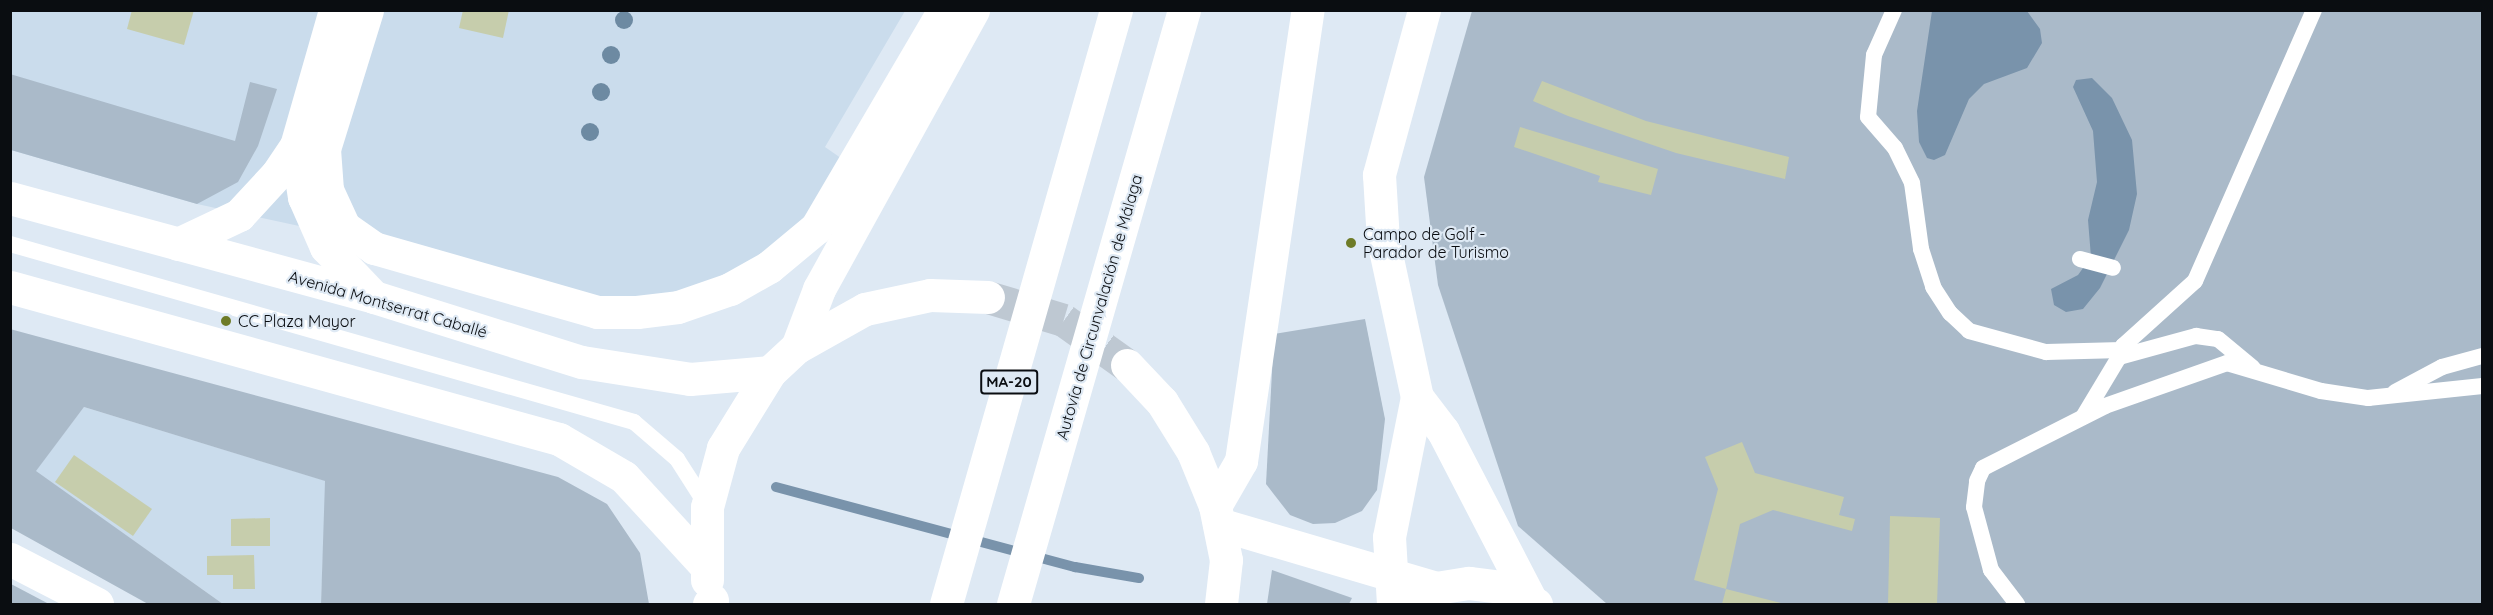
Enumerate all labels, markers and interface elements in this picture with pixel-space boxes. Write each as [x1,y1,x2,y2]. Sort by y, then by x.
street label: Autovía de Circunvalación de Málaga [1052,172,1146,442]
place label: Campo de Golf - Parador de Turismo [1363,224,1509,262]
marker: Campo de Golf - Parador de Turismo [1344,236,1358,250]
street label: Avenida Montserrat Caballé [287,266,489,342]
place label: CC Plaza Mayor [238,311,356,331]
marker: CC Plaza Mayor [219,314,233,328]
road number: MA-20 [979,370,1039,394]

